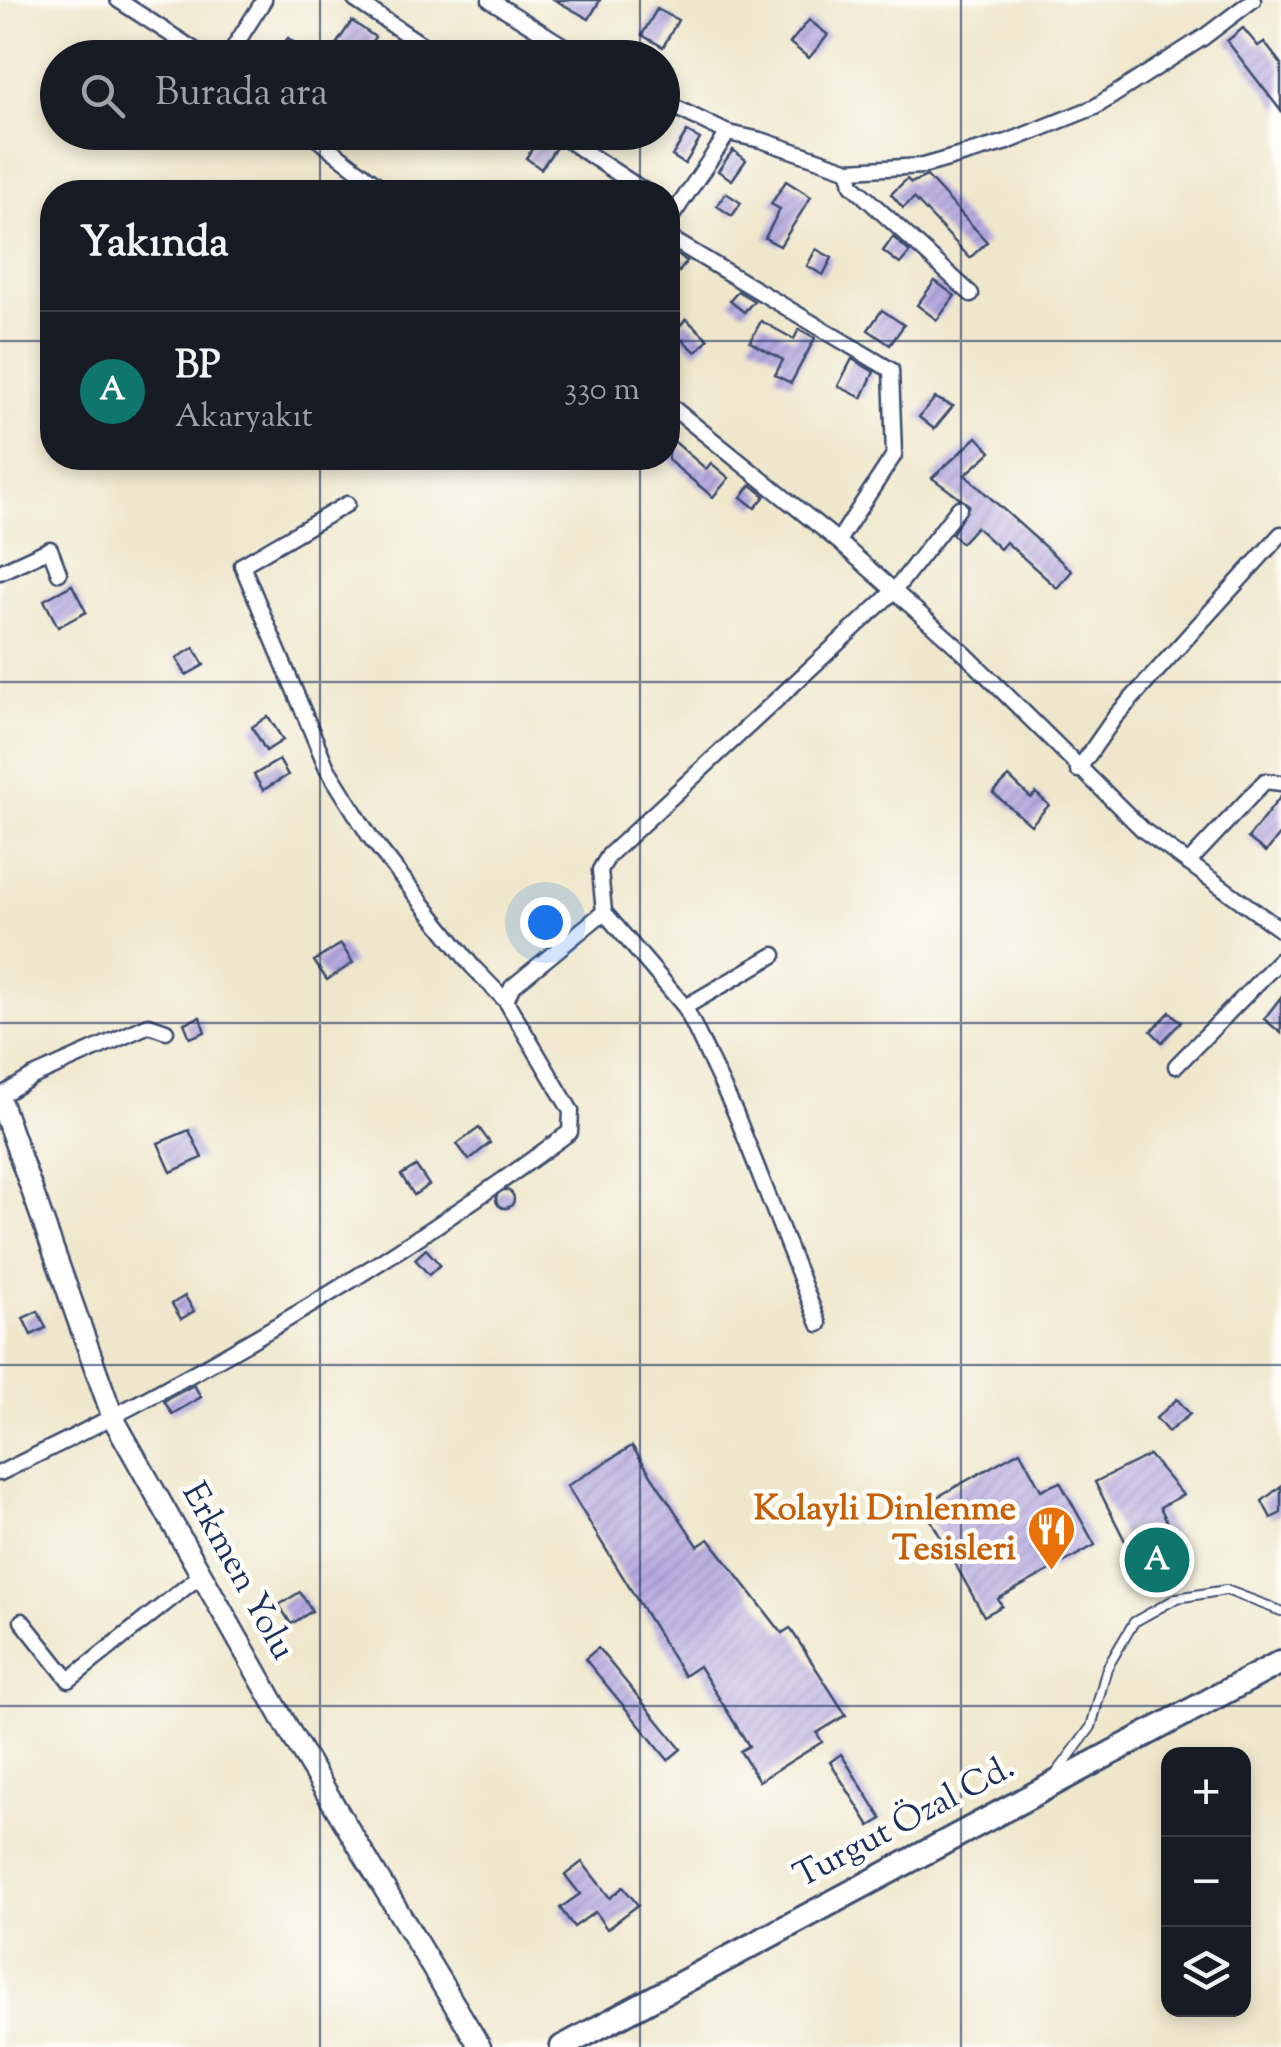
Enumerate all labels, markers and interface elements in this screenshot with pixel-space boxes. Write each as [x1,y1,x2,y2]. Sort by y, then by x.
search box [40,40,680,150]
icon: search [75,68,130,123]
text: Burada ara [155,68,328,122]
text: Yakında [80,215,229,275]
text: BP [175,341,220,395]
text: A [100,368,125,414]
text: 330 m [564,368,640,414]
text: Akaryakıt [175,395,313,441]
your location [520,897,571,948]
street label: Erkmen Yolu [167,1474,307,1670]
place label: Kolayli Dinlenme Tesisleri [754,1485,1016,1576]
restaurant icon: Kolayli Dinlenme Tesisleri [1025,1504,1077,1572]
pin: A [1124,1522,1190,1598]
street label: Turgut Özal Cd. [785,1743,1025,1903]
map controls [1161,1747,1251,2017]
button: + [1161,1747,1251,1837]
button: − [1161,1837,1251,1927]
button: layers [1161,1927,1251,2017]

